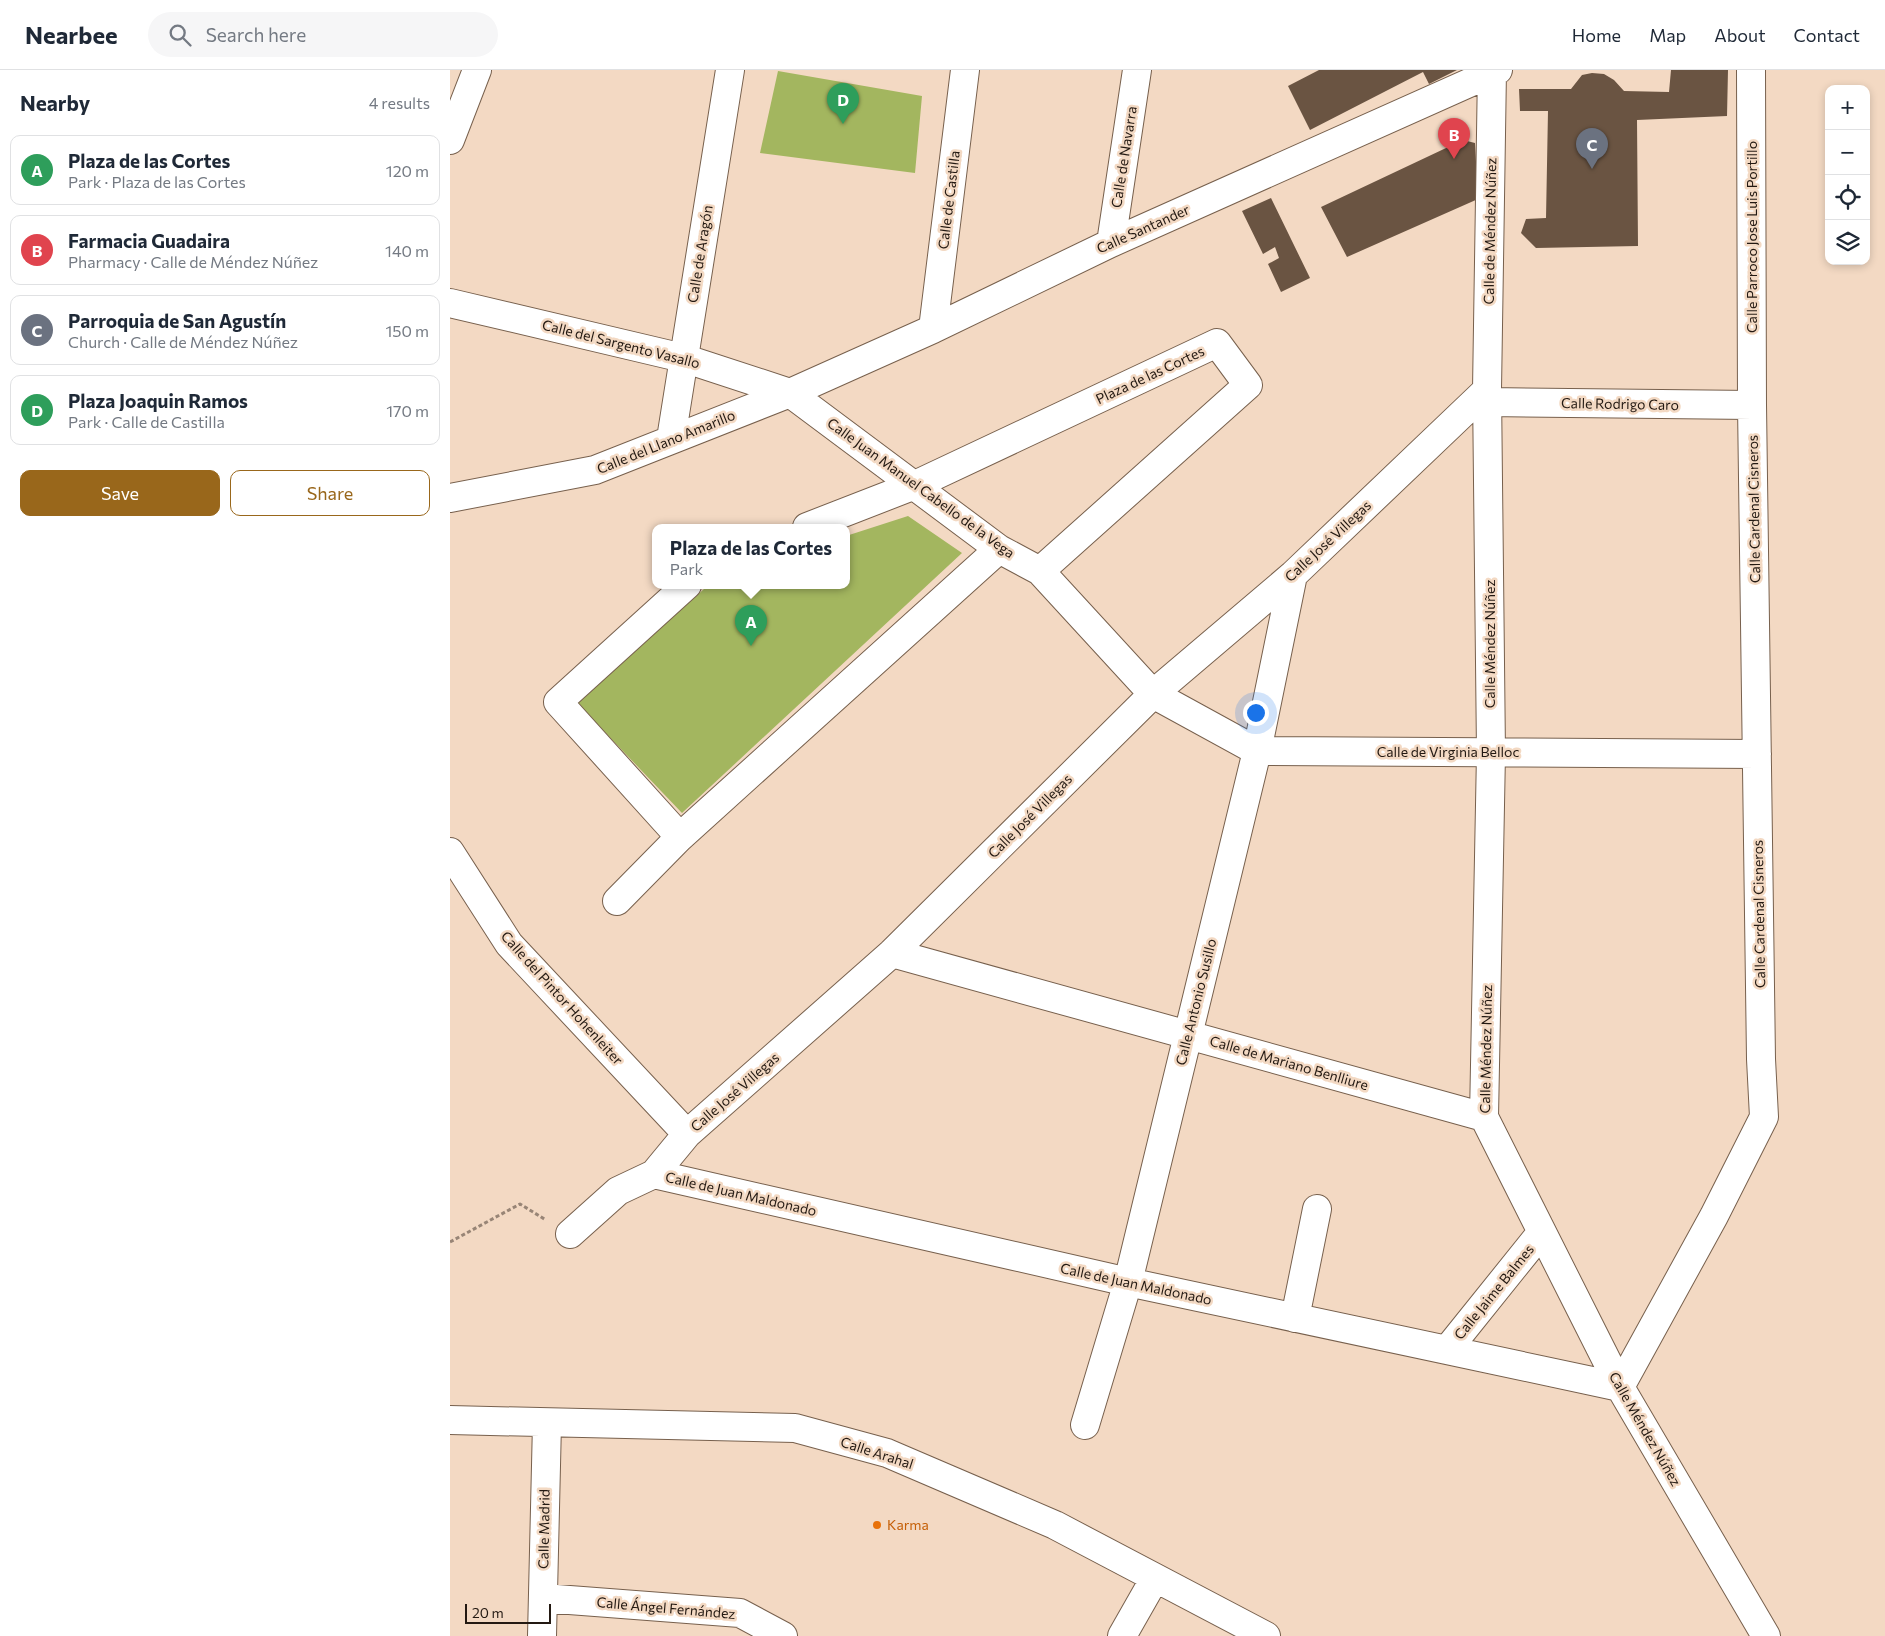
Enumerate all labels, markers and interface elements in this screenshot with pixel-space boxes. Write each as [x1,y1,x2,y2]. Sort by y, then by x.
search box [148,12,498,57]
text: Nearbee [25,20,118,49]
icon: search [166,21,194,49]
text: Search here [206,23,306,46]
text: Home [1572,24,1621,46]
text: Map [1649,24,1686,46]
text: About [1714,24,1766,46]
text: Contact [1794,24,1860,46]
pin: D [827,83,859,124]
map controls [1825,85,1870,265]
button: + [1825,85,1870,130]
text: Nearby [20,90,90,115]
text: 4 results [369,93,430,112]
street label: Calle de Navarra [1107,105,1140,209]
pin: B [1438,118,1470,159]
pin: C [1576,128,1608,169]
button: − [1825,130,1870,175]
street label: Calle Parroco Jose Luis Portillo [1743,141,1760,333]
text: Plaza de las Cortes [68,149,230,172]
street label: Calle de Castilla [934,150,963,250]
street label: Calle de Méndez Núñez [1480,157,1499,305]
text: A [31,161,43,180]
text: 120 m [386,161,429,180]
text: Park · Plaza de las Cortes [68,172,246,191]
button: locate [1825,175,1870,220]
street label: Calle Santander [1094,200,1192,257]
street label: Calle de Aragón [683,204,716,304]
button: layers [1825,220,1870,265]
text: Farmacia Guadaira [68,229,230,252]
text: B [32,241,42,260]
text: 140 m [385,241,429,260]
text: Pharmacy · Calle de Méndez Núñez [68,252,318,271]
text: Parroquia de San Agustín [68,309,286,332]
street label: Calle del Sargento Vasallo [541,316,702,371]
text: C [32,321,42,340]
text: 150 m [386,321,429,340]
text: Church · Calle de Méndez Núñez [68,332,298,351]
street label: Plaza de las Cortes [1093,342,1207,407]
text: Plaza Joaquin Ramos [68,389,248,412]
street label: Calle Rodrigo Caro [1561,394,1679,413]
text: D [31,401,43,420]
text: 170 m [386,401,429,420]
street label: Calle del Llano Amarillo [594,406,737,477]
text: Park · Calle de Castilla [68,412,225,431]
street label: Calle Juan Manuel Cabello de la Vega [824,414,1018,561]
street label: Calle Cardenal Cisneros [1744,435,1763,583]
button: Save [20,470,220,516]
button: Share [230,470,430,516]
street label: Calle José Villegas [1281,496,1374,585]
popup [652,524,850,589]
text: Plaza de las Cortes [670,536,832,559]
text: Park [670,559,703,578]
street label: Calle Méndez Núñez [1481,580,1498,708]
pin: A [735,605,767,646]
your location [1243,700,1269,726]
street label: Calle de Virginia Belloc [1377,743,1519,760]
street label: Calle José Villegas [984,770,1075,861]
street label: Calle Cardenal Cisneros [1749,840,1768,988]
street label: Calle del Pintor Hohenleiter [498,927,627,1068]
street label: Calle Antonio Susillo [1172,937,1219,1067]
street label: Calle Méndez Núñez [1476,984,1495,1113]
street label: Calle de Mariano Benlliure [1208,1032,1370,1093]
street label: Calle José Villegas [687,1049,782,1135]
street label: Calle de Juan Maldonado [664,1168,818,1219]
street label: Calle Jaime Balmes [1450,1241,1537,1343]
street label: Calle de Juan Maldonado [1059,1259,1213,1308]
street label: Calle Méndez Núñez [1606,1369,1685,1489]
street label: Calle Arahal [839,1433,916,1472]
street label: Calle Madrid [534,1489,553,1569]
place label: Karma [887,1516,929,1533]
marker: Karma [871,1519,883,1531]
street label: Calle Ángel Fernández [596,1593,736,1622]
scale bar [465,1601,551,1624]
text: 20 m [472,1604,504,1621]

